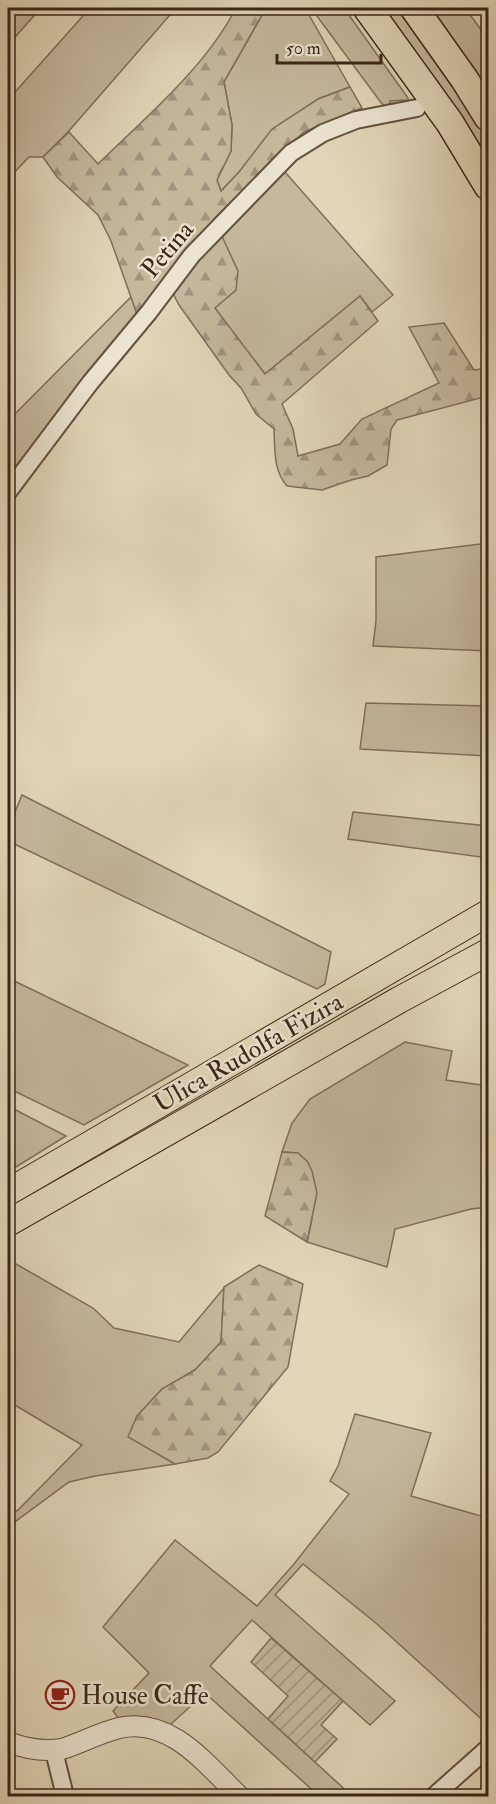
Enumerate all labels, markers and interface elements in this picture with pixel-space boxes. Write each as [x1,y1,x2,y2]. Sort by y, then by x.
scale bar [277,27,380,65]
text: 50 m [286,37,321,60]
street label: Petina [135,214,201,285]
street label: Ulica Rudolfa Fizira [148,986,349,1120]
cafe icon: House Caffe [44,1679,76,1711]
place label: House Caffe [81,1680,209,1712]

